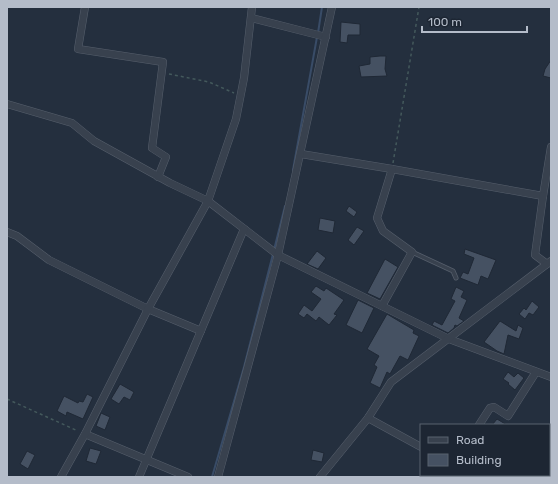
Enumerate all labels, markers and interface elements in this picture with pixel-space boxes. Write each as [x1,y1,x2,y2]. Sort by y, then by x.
scale bar [422,8,527,34]
text: 100 m [428,15,462,29]
legend [420,424,550,476]
text: Road [456,433,484,447]
text: Building [456,453,502,467]

